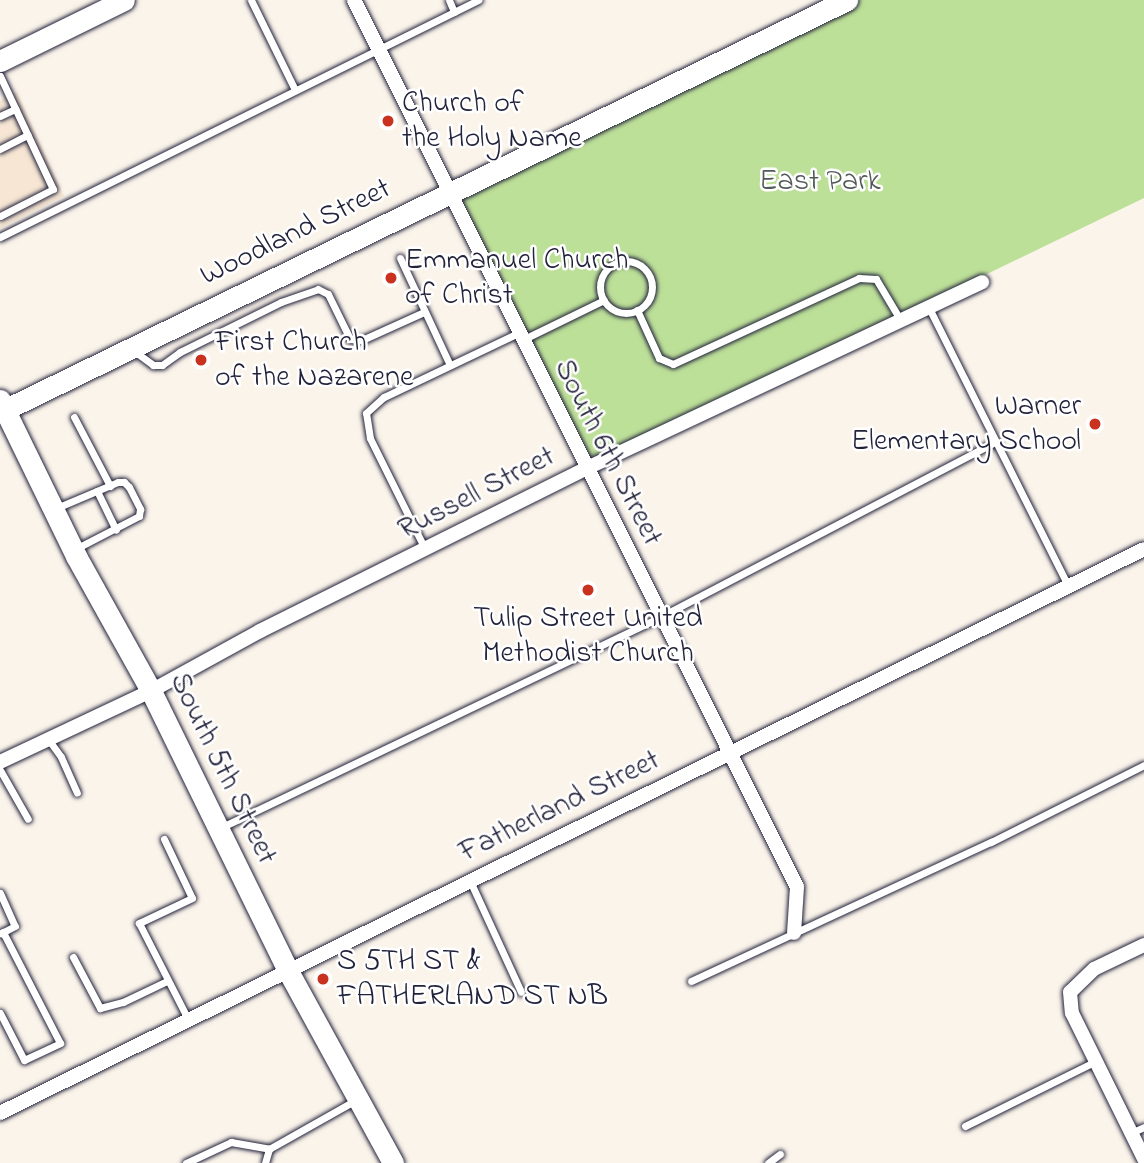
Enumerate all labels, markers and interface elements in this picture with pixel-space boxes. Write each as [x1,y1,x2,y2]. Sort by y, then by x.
place label: Church of the Holy Name [402,86,582,156]
marker: Church of the Holy Name [380,113,396,129]
park label: East Park [759,164,881,200]
street label: Woodland Street [195,171,397,295]
place label: Emmanuel Church of Christ [405,243,628,314]
marker: Emmanuel Church of Christ [383,270,399,286]
place label: First Church of the Nazarene [215,325,413,396]
marker: First Church of the Nazarene [193,352,209,368]
street label: South 6th Street [545,354,669,552]
place label: Warner Elementary School [851,389,1081,460]
marker: Warner Elementary School [1087,416,1103,432]
street label: Russell Street [393,439,561,549]
marker: Tulip Street United Methodist Church [580,582,596,598]
place label: Tulip Street United Methodist Church [473,601,703,672]
street label: South 5th Street [160,667,284,871]
street label: Fatherland Street [454,743,666,871]
place label: S 5TH ST & FATHERLAND ST NB [337,944,608,1014]
marker: S 5TH ST & FATHERLAND ST NB [315,971,331,987]

